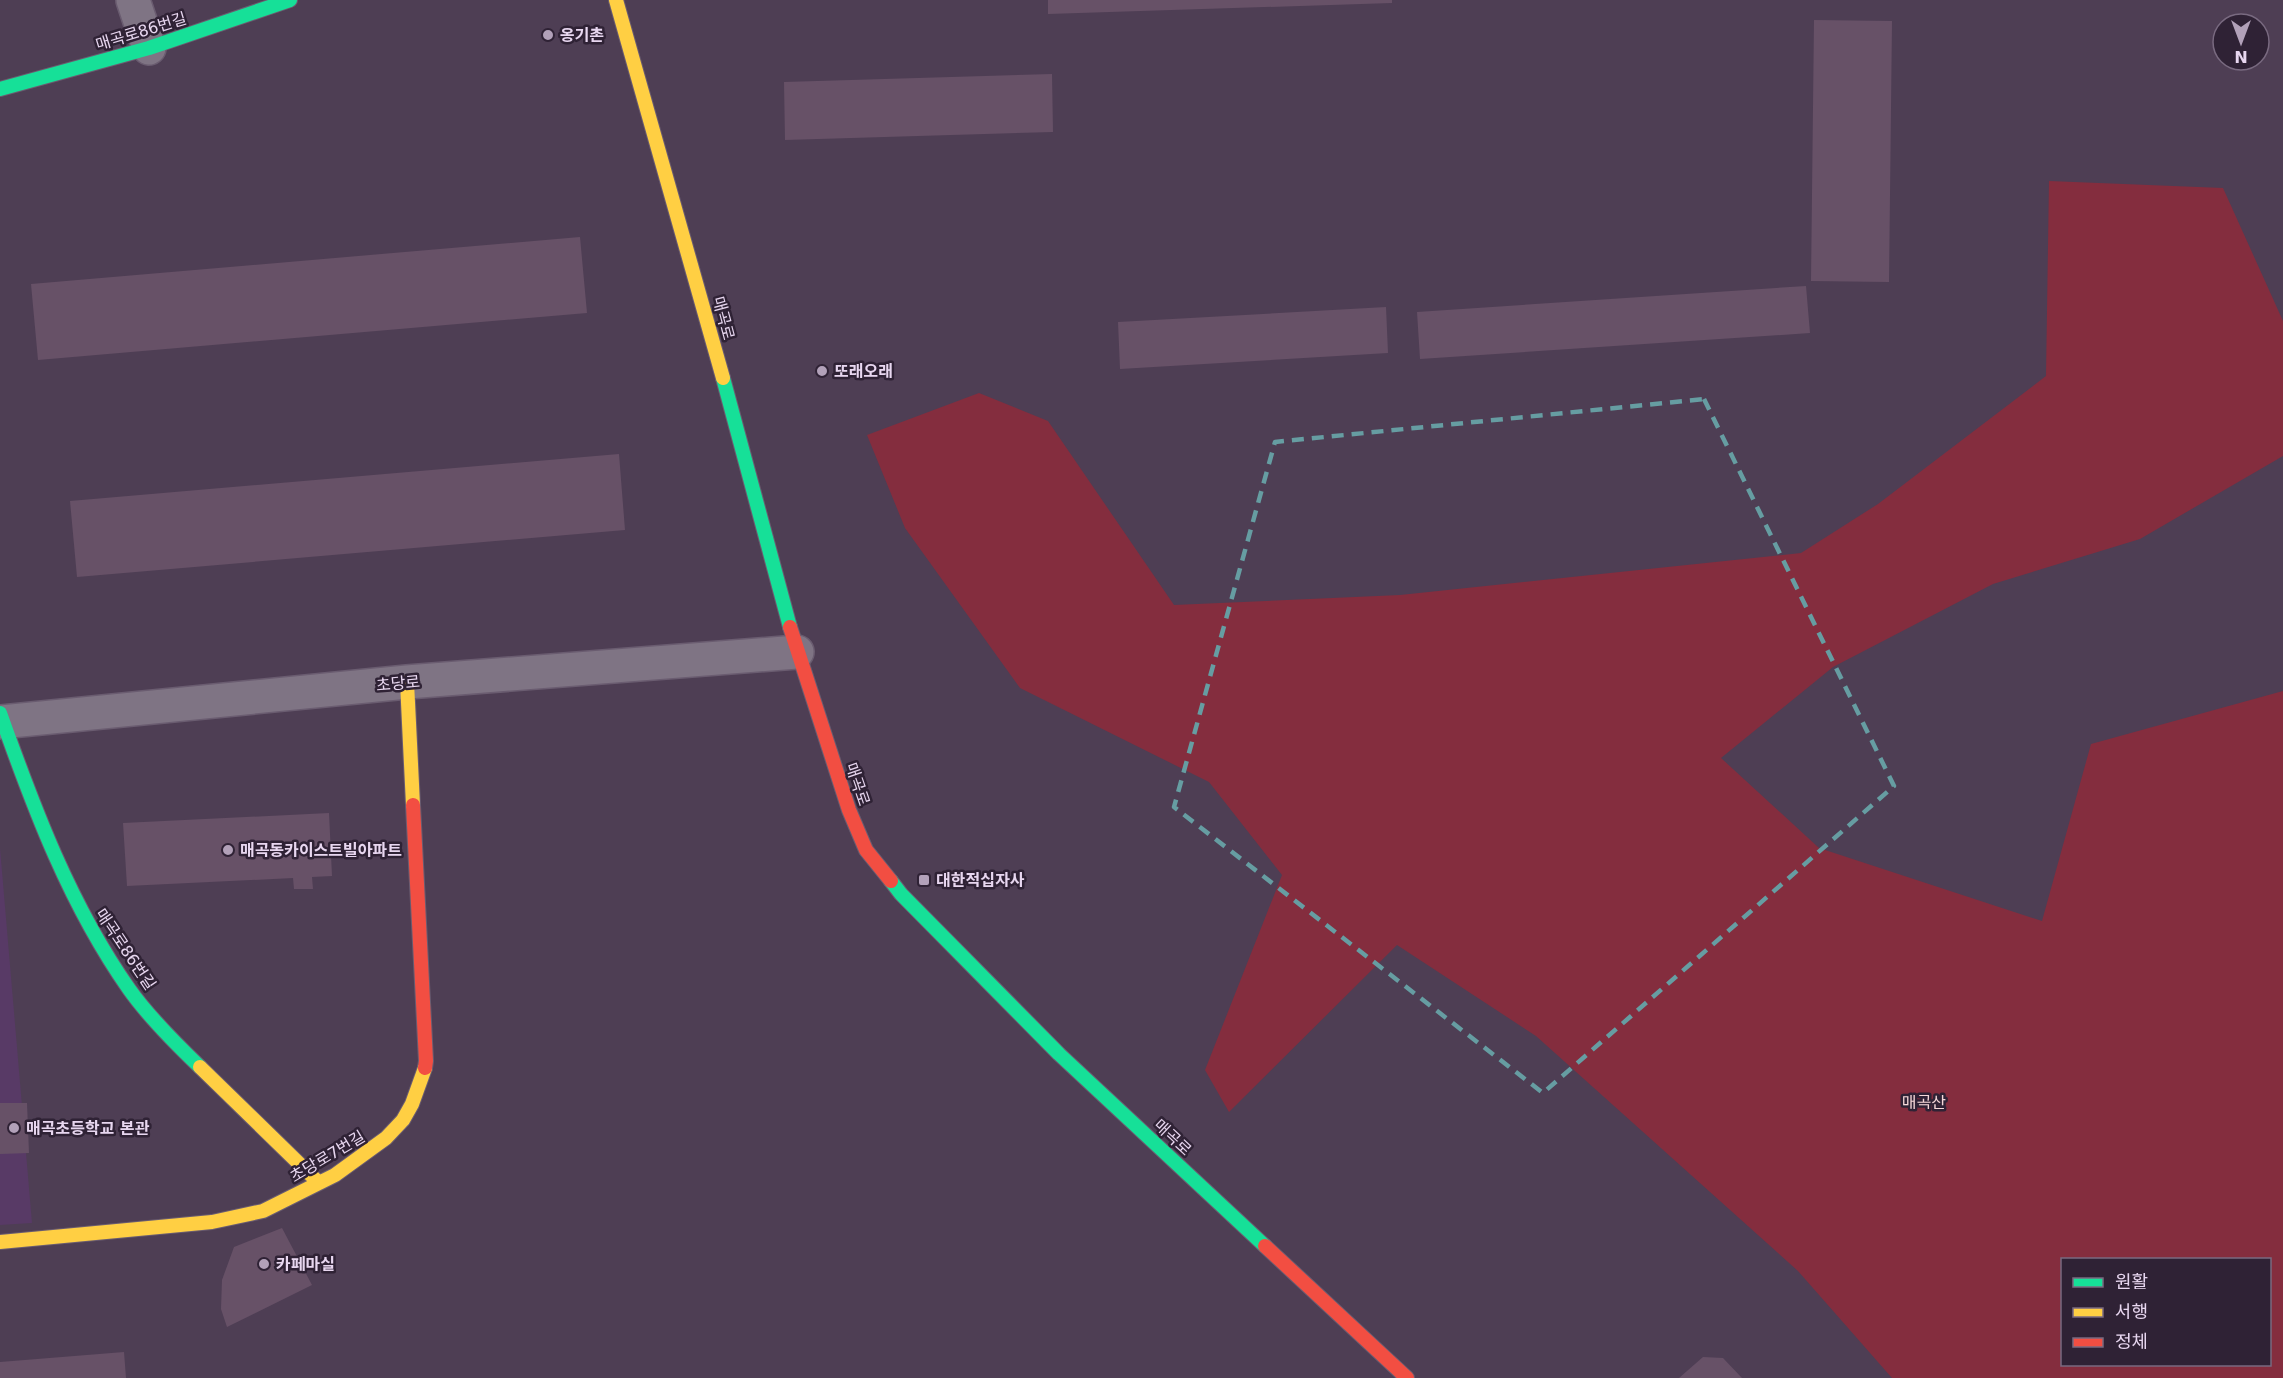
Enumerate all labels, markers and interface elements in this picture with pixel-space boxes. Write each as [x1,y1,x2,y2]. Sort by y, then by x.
street label: 매곡로86번길 [93,9,189,54]
north arrow [2211,12,2271,72]
place label: 옹기촌 [560,26,604,45]
marker: 옹기촌 [541,28,555,42]
text: N [2234,47,2248,66]
street label: 매곡로 [709,294,738,342]
place label: 또래오래 [834,362,893,381]
marker: 또래오래 [815,364,829,378]
street label: 초당로 [375,672,421,695]
street label: 매곡로 [841,760,874,808]
place label: 매곡동카이스트빌아파트 [240,841,402,860]
marker: 매곡동카이스트빌아파트 [221,843,235,857]
place label: 대한적십자사 [936,871,1025,890]
marker: 대한적십자사 [917,873,931,887]
street label: 매곡로86번길 [91,905,160,994]
park label: 매곡산 [1902,1093,1946,1112]
street label: 매곡로 [1150,1115,1195,1160]
place label: 매곡초등학교 본관 [26,1119,150,1138]
marker: 매곡초등학교 본관 [7,1121,21,1135]
street label: 초당로7번길 [286,1127,368,1186]
place label: 카페마실 [276,1255,335,1274]
marker: 카페마실 [257,1257,271,1271]
legend [2061,1258,2271,1366]
text: 원활 [2115,1271,2148,1292]
text: 서행 [2115,1301,2148,1322]
text: 정체 [2115,1331,2148,1352]

